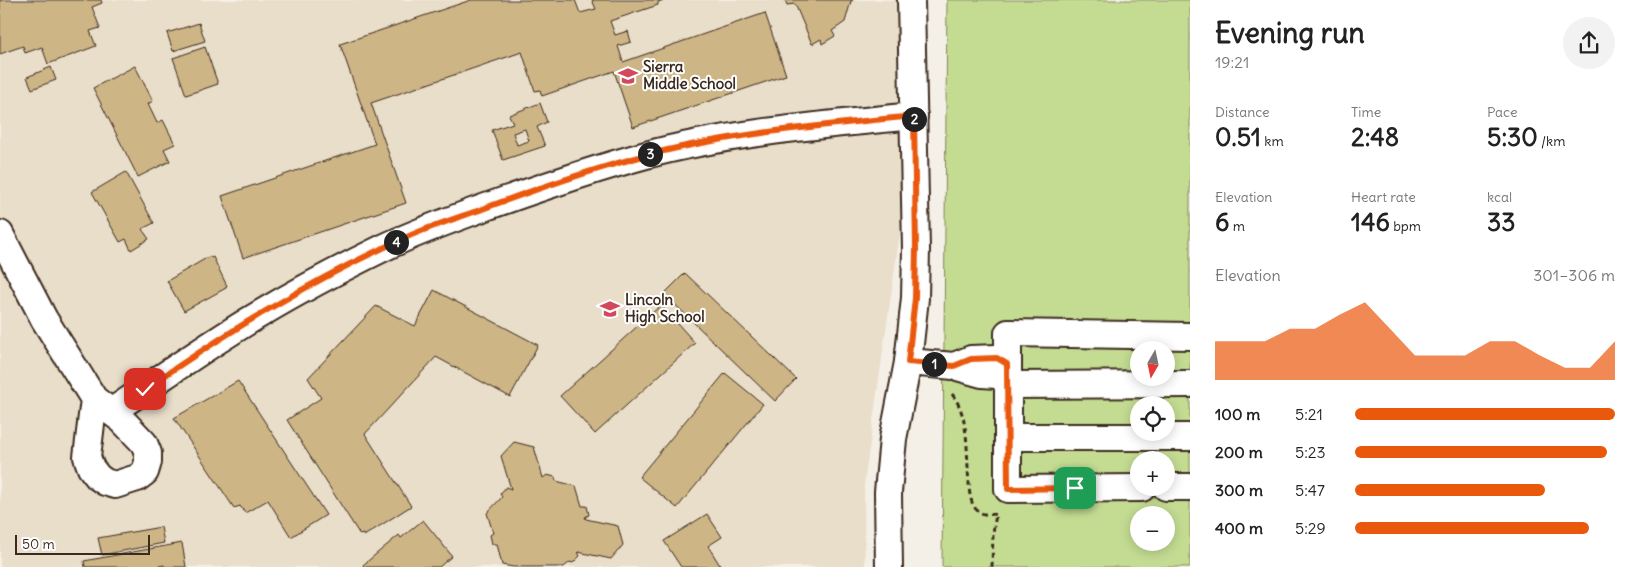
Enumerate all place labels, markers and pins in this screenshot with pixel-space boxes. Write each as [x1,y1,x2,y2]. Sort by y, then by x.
place label: Sierra Middle School [643,57,736,93]
school or university icon: Sierra Middle School [617,65,639,87]
pin: 2 [902,106,926,132]
pin: 3 [638,142,662,166]
pin: 4 [384,230,408,254]
place label: Lincoln High School [625,290,705,327]
school or university icon: Lincoln High School [599,298,621,320]
pin: 1 [922,352,946,376]
pin [124,368,166,410]
pin [1054,467,1096,509]

